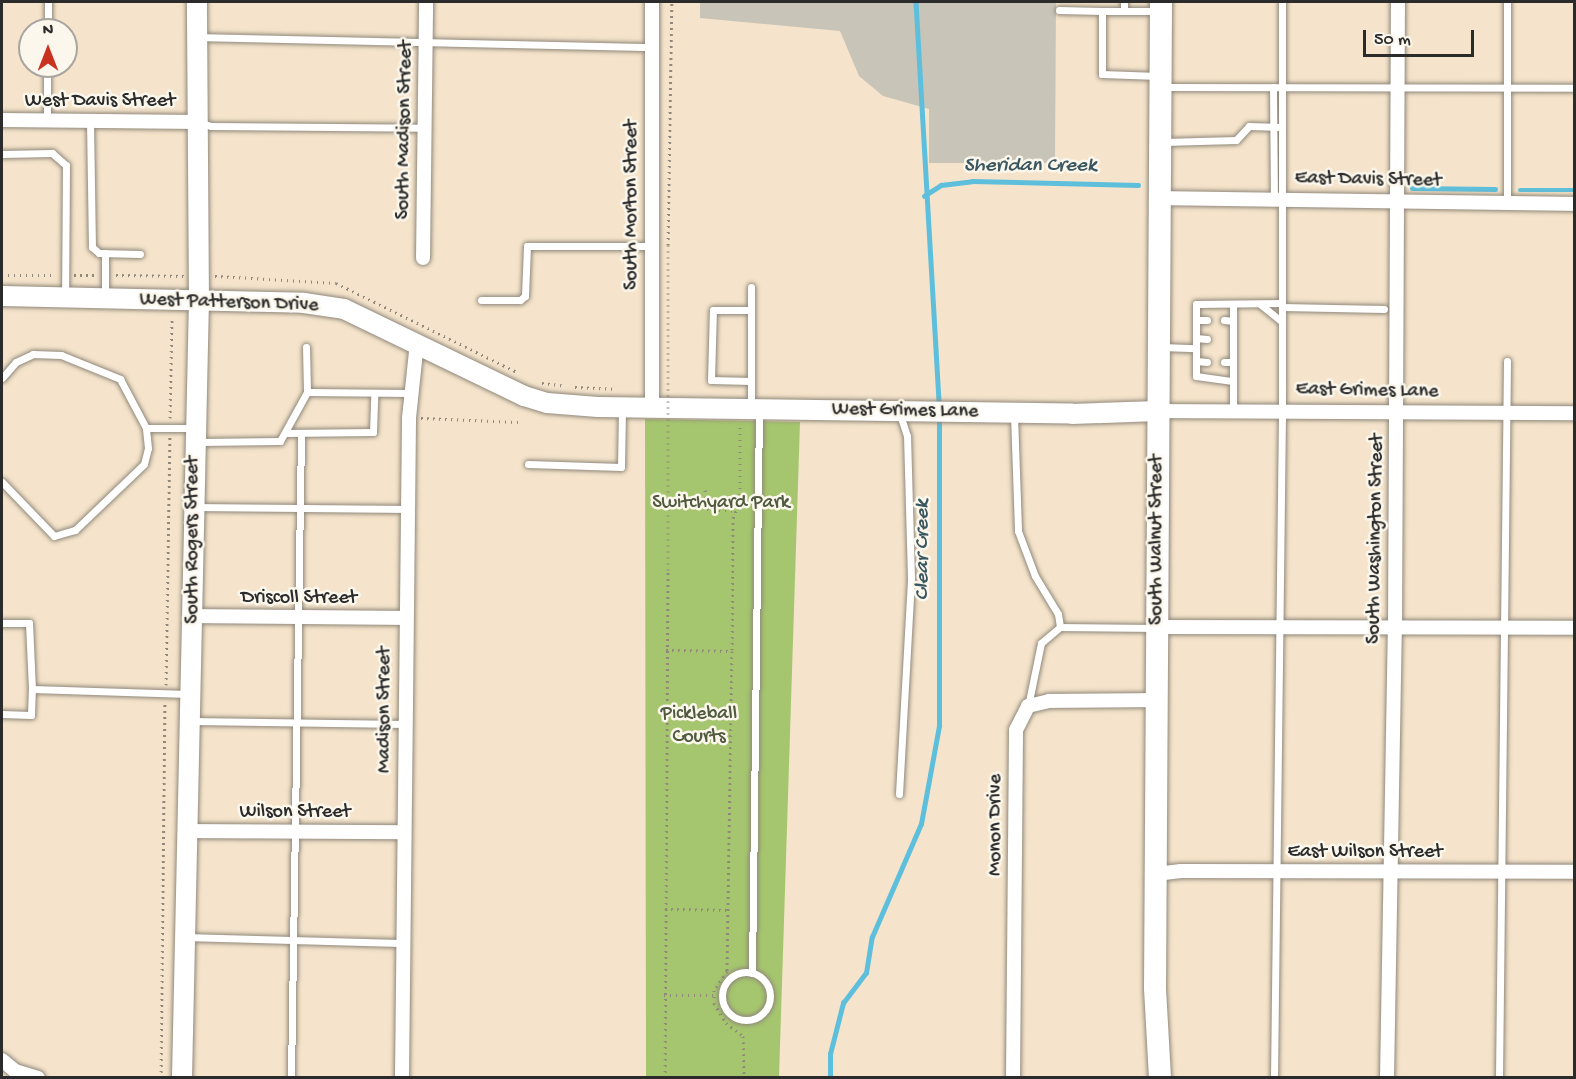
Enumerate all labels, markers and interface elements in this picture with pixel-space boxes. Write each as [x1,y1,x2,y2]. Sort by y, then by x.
north arrow [18,18,78,78]
scale bar [1366,18,1477,56]
text: N [43,22,53,41]
text: 50 m [1374,30,1411,51]
street label: South Madison Street [391,40,419,220]
street label: West Davis Street [25,89,175,113]
street label: South Morton Street [620,120,644,290]
water label: Sheridan Creek [964,154,1096,180]
street label: East Davis Street [1295,167,1441,193]
street label: West Patterson Drive [139,288,319,318]
street label: East Grimes Lane [1295,378,1439,404]
street label: West Grimes Lane [832,398,978,424]
street label: South Washington Street [1362,434,1390,644]
street label: South Walnut Street [1145,455,1169,625]
street label: South Rogers Street [181,456,205,624]
park label: Switchyard Park [652,491,790,515]
water label: Clear Creek [911,500,937,600]
street label: Driscoll Street [241,586,357,610]
street label: Madison Street [373,647,397,773]
park label: Pickleball Courts [661,703,737,750]
street label: Monon Drive [984,774,1008,876]
street label: Wilson Street [239,800,351,824]
street label: East Wilson Street [1288,840,1442,864]

